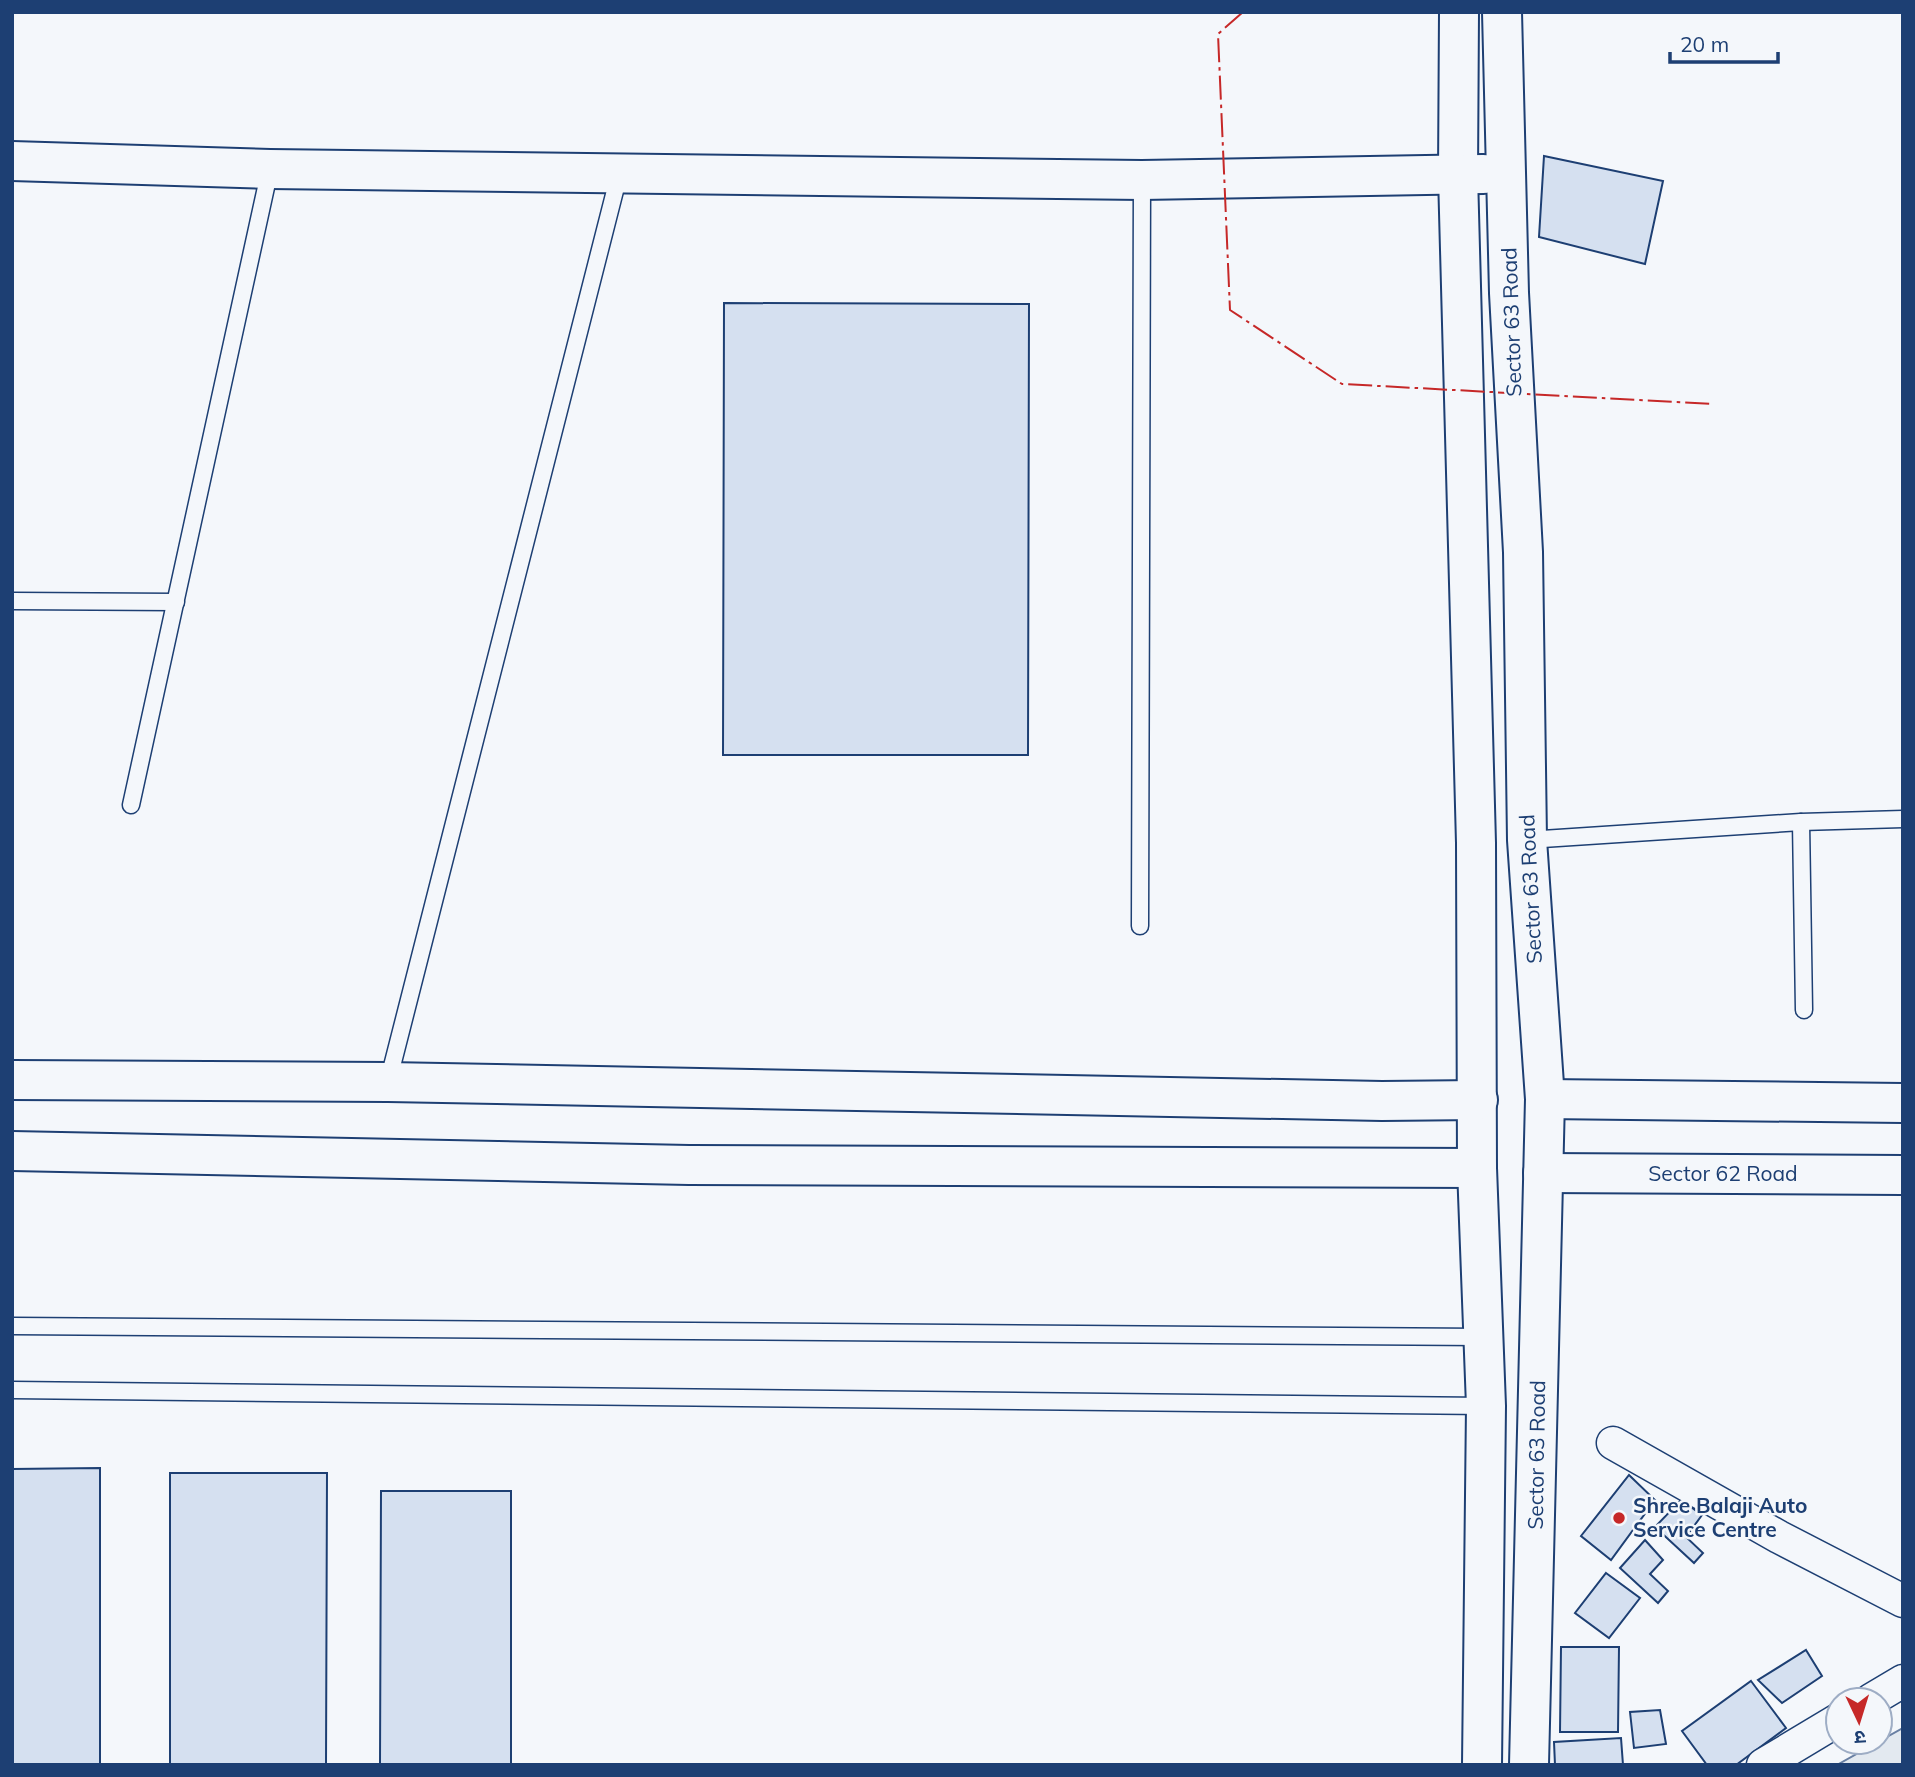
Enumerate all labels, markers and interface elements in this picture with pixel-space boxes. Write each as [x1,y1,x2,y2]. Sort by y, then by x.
scale bar [1670,21,1778,65]
text: 20 m [1680,31,1729,57]
street label: Sector 63 Road [1495,247,1527,397]
street label: Sector 63 Road [1513,814,1547,964]
street label: Sector 62 Road [1648,1160,1798,1186]
street label: Sector 63 Road [1522,1380,1550,1530]
place label: Shree Balaji Auto Service Centre [1633,1492,1807,1542]
marker: Shree Balaji Auto Service Centre [1611,1510,1627,1526]
north arrow [1824,1686,1894,1756]
text: उ [1853,1726,1867,1750]

